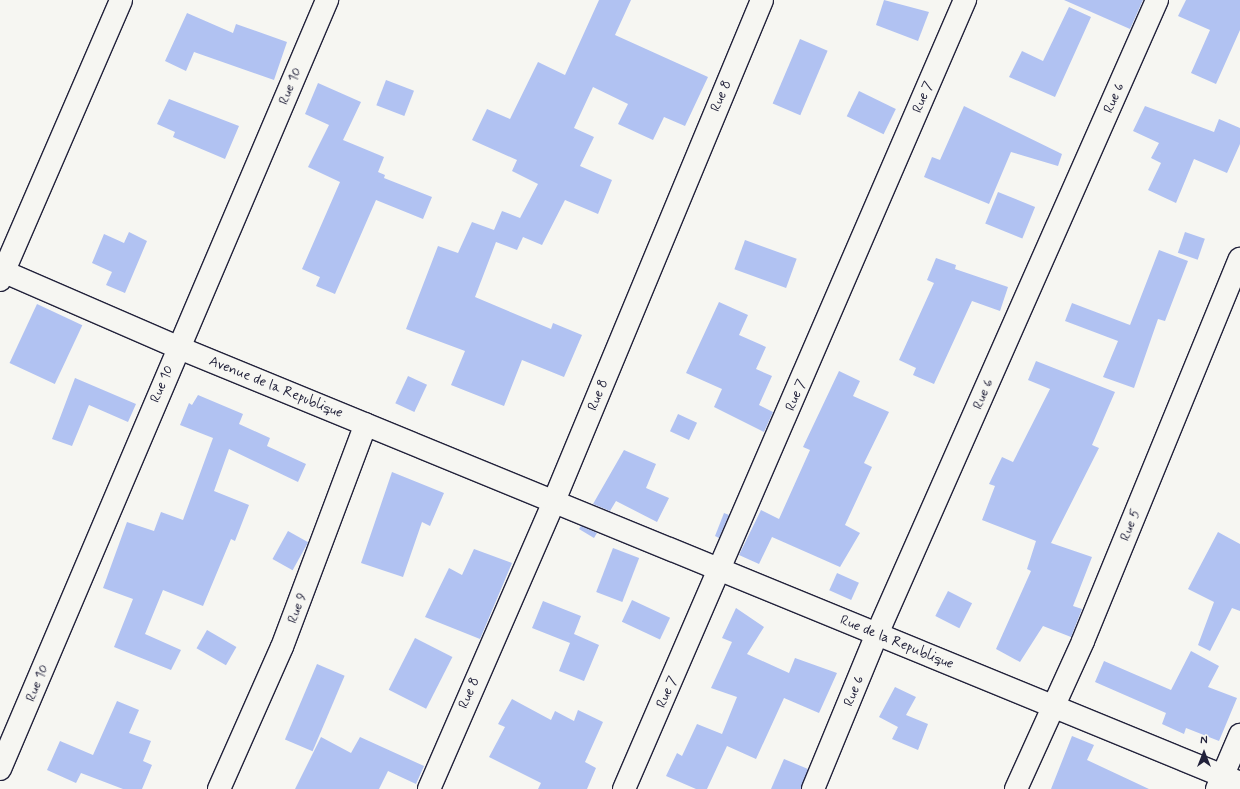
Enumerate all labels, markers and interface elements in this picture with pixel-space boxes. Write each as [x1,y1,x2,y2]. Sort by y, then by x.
street label: Rue 10 [275,65,305,107]
street label: Rue 8 [707,78,735,114]
street label: Rue 7 [909,78,937,116]
street label: Rue 6 [1100,80,1128,116]
street label: Avenue de la Republique [208,353,344,421]
street label: Rue 10 [147,363,177,405]
street label: Rue 7 [782,376,810,414]
street label: Rue 6 [969,376,997,412]
street label: Rue 8 [584,377,612,413]
street label: Rue 5 [1116,507,1144,543]
street label: Rue 9 [284,590,310,626]
street label: Rue de la Republique [839,612,955,672]
street label: Rue 10 [22,662,52,704]
street label: Rue 7 [653,673,681,711]
street label: Rue 6 [840,673,868,709]
street label: Rue 8 [455,675,483,711]
north arrow [1184,733,1224,773]
text: N [1200,734,1208,748]

